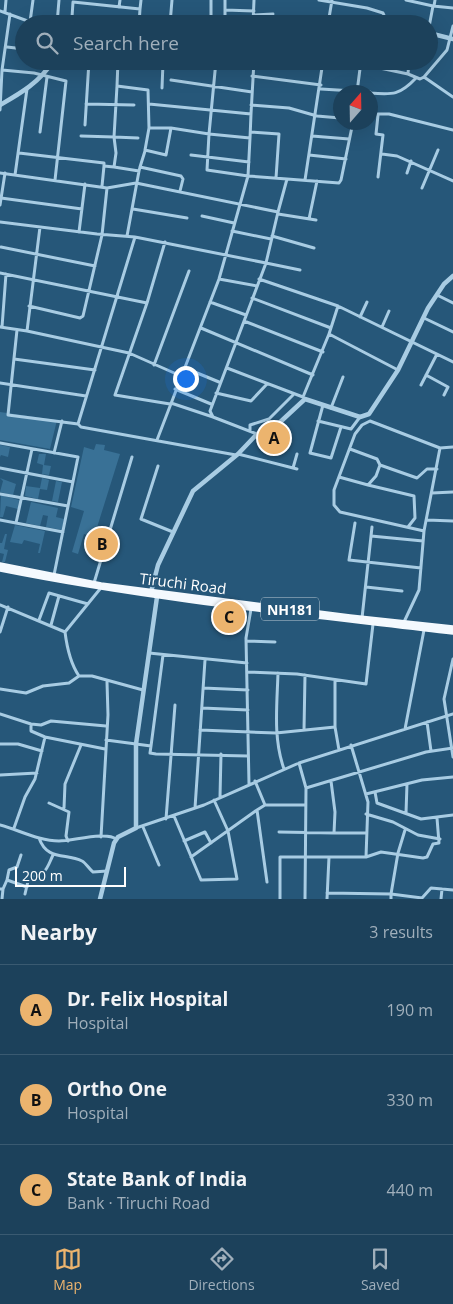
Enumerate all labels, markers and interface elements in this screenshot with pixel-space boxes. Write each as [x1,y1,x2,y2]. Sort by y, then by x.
search box [15,15,438,70]
icon: search [33,29,61,57]
text: Search here [73,30,179,56]
north arrow [333,85,378,130]
your location [173,366,199,392]
pin: A [258,419,290,457]
pin: B [86,525,118,563]
street label: Tiruchi Road [138,568,228,598]
pin: C [213,598,245,636]
road number: NH181 [261,598,319,620]
scale bar [15,864,126,887]
text: 200 m [22,866,63,885]
text: Nearby [20,918,97,946]
text: 3 results [369,921,433,943]
text: Dr. Felix Hospital [67,986,228,1012]
text: A [30,999,42,1021]
text: 190 m [387,999,433,1021]
text: Hospital [67,1012,129,1034]
text: Ortho One [67,1076,167,1102]
text: B [31,1089,41,1111]
text: 330 m [387,1089,433,1111]
text: Hospital [67,1102,129,1124]
text: State Bank of India [67,1166,247,1192]
text: C [31,1179,41,1201]
text: 440 m [387,1179,433,1201]
text: Bank · Tiruchi Road [67,1192,210,1214]
tab: Map [53,1245,82,1294]
tab: Directions [188,1245,255,1294]
tab: Saved [361,1245,400,1294]

